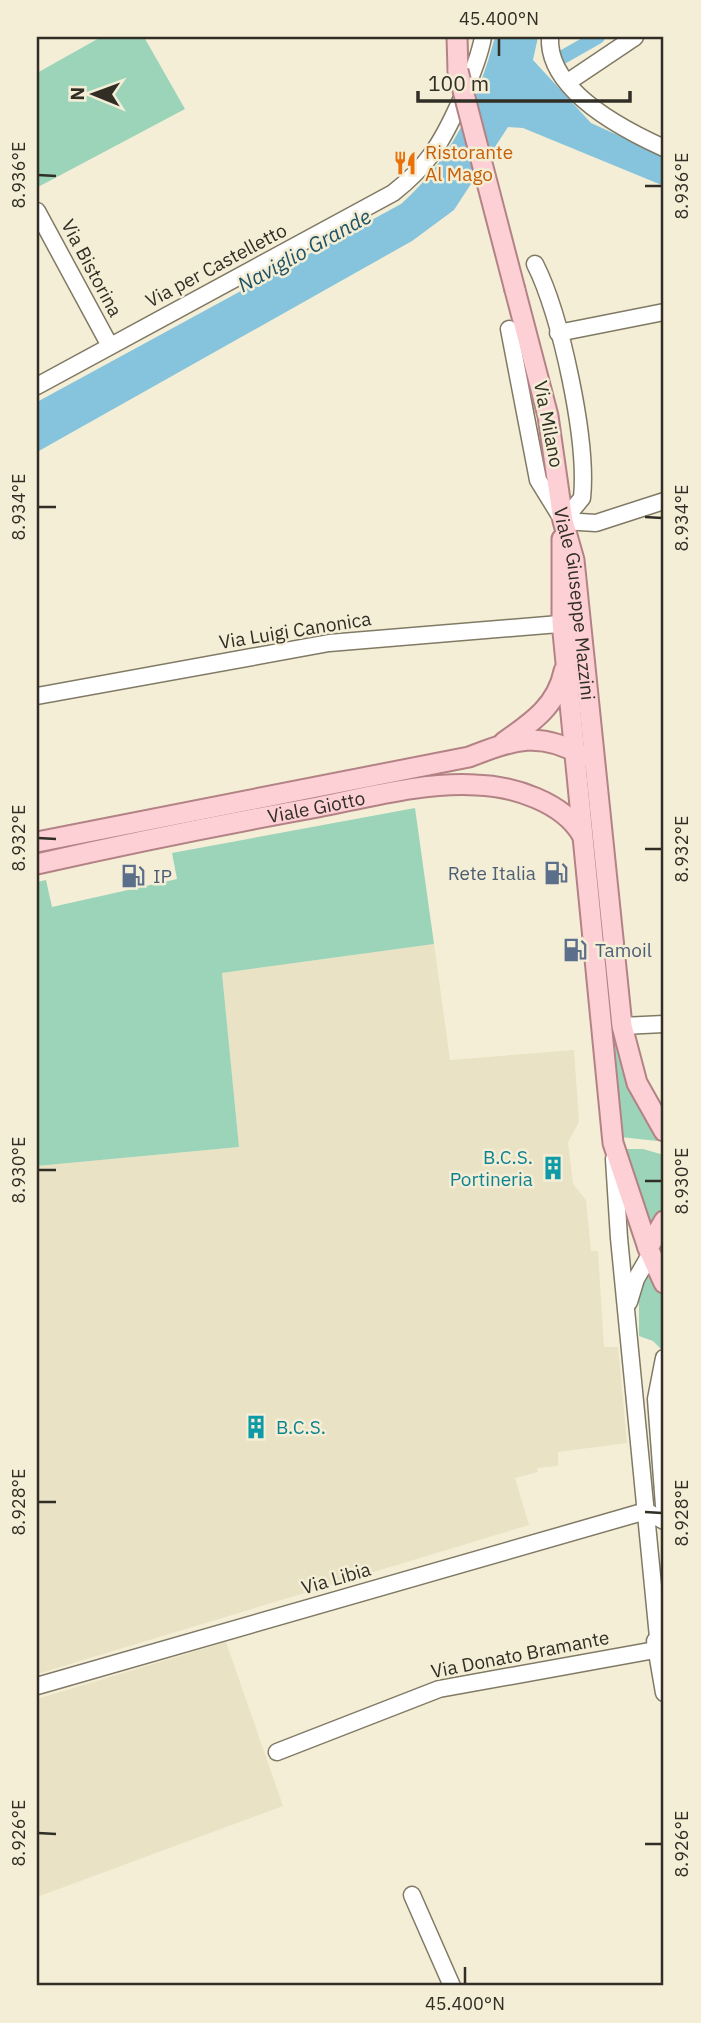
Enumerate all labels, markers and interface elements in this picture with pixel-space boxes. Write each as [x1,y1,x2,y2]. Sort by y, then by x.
text: 45.400°N [459,7,539,30]
north arrow [60,60,130,130]
scale bar [418,60,629,104]
text: 100 m [428,69,489,97]
text: N [65,87,89,101]
place label: Ristorante Al Mago [425,140,513,186]
text: 8.936°E [7,141,30,209]
restaurant icon: Ristorante Al Mago [391,149,419,177]
text: 8.936°E [670,152,693,220]
water label: Naviglio Grande [232,202,376,298]
street label: Via Bistorina [56,215,128,321]
street label: Via per Castelletto [141,218,291,312]
street label: Via Milano [529,379,569,469]
text: 8.934°E [7,473,30,541]
text: 8.934°E [670,484,693,552]
street label: Viale Giuseppe Mazzini [549,505,600,701]
street label: Via Luigi Canonica [217,606,373,654]
street label: Viale Giotto [265,786,367,828]
text: 8.932°E [7,804,30,872]
text: 8.932°E [670,815,693,883]
fuel station icon: Rete Italia [542,859,570,887]
place label: Rete Italia [448,861,536,885]
fuel station icon: IP [119,862,147,890]
place label: IP [153,864,172,888]
fuel station icon: Tamoil [561,936,589,964]
place label: Tamoil [595,938,652,962]
text: 8.930°E [7,1136,30,1204]
place label: B.C.S. Portineria [450,1145,533,1191]
text: 8.930°E [670,1147,693,1215]
building icon: B.C.S. Portineria [539,1154,567,1182]
building icon: B.C.S. [242,1413,270,1441]
place label: B.C.S. [276,1415,326,1439]
text: 8.928°E [7,1468,30,1536]
text: 8.928°E [670,1479,693,1547]
street label: Via Libia [298,1557,374,1599]
street label: Via Donato Bramante [429,1625,611,1683]
text: 8.926°E [7,1799,30,1867]
text: 8.926°E [670,1810,693,1878]
text: 45.400°N [425,1992,505,2015]

